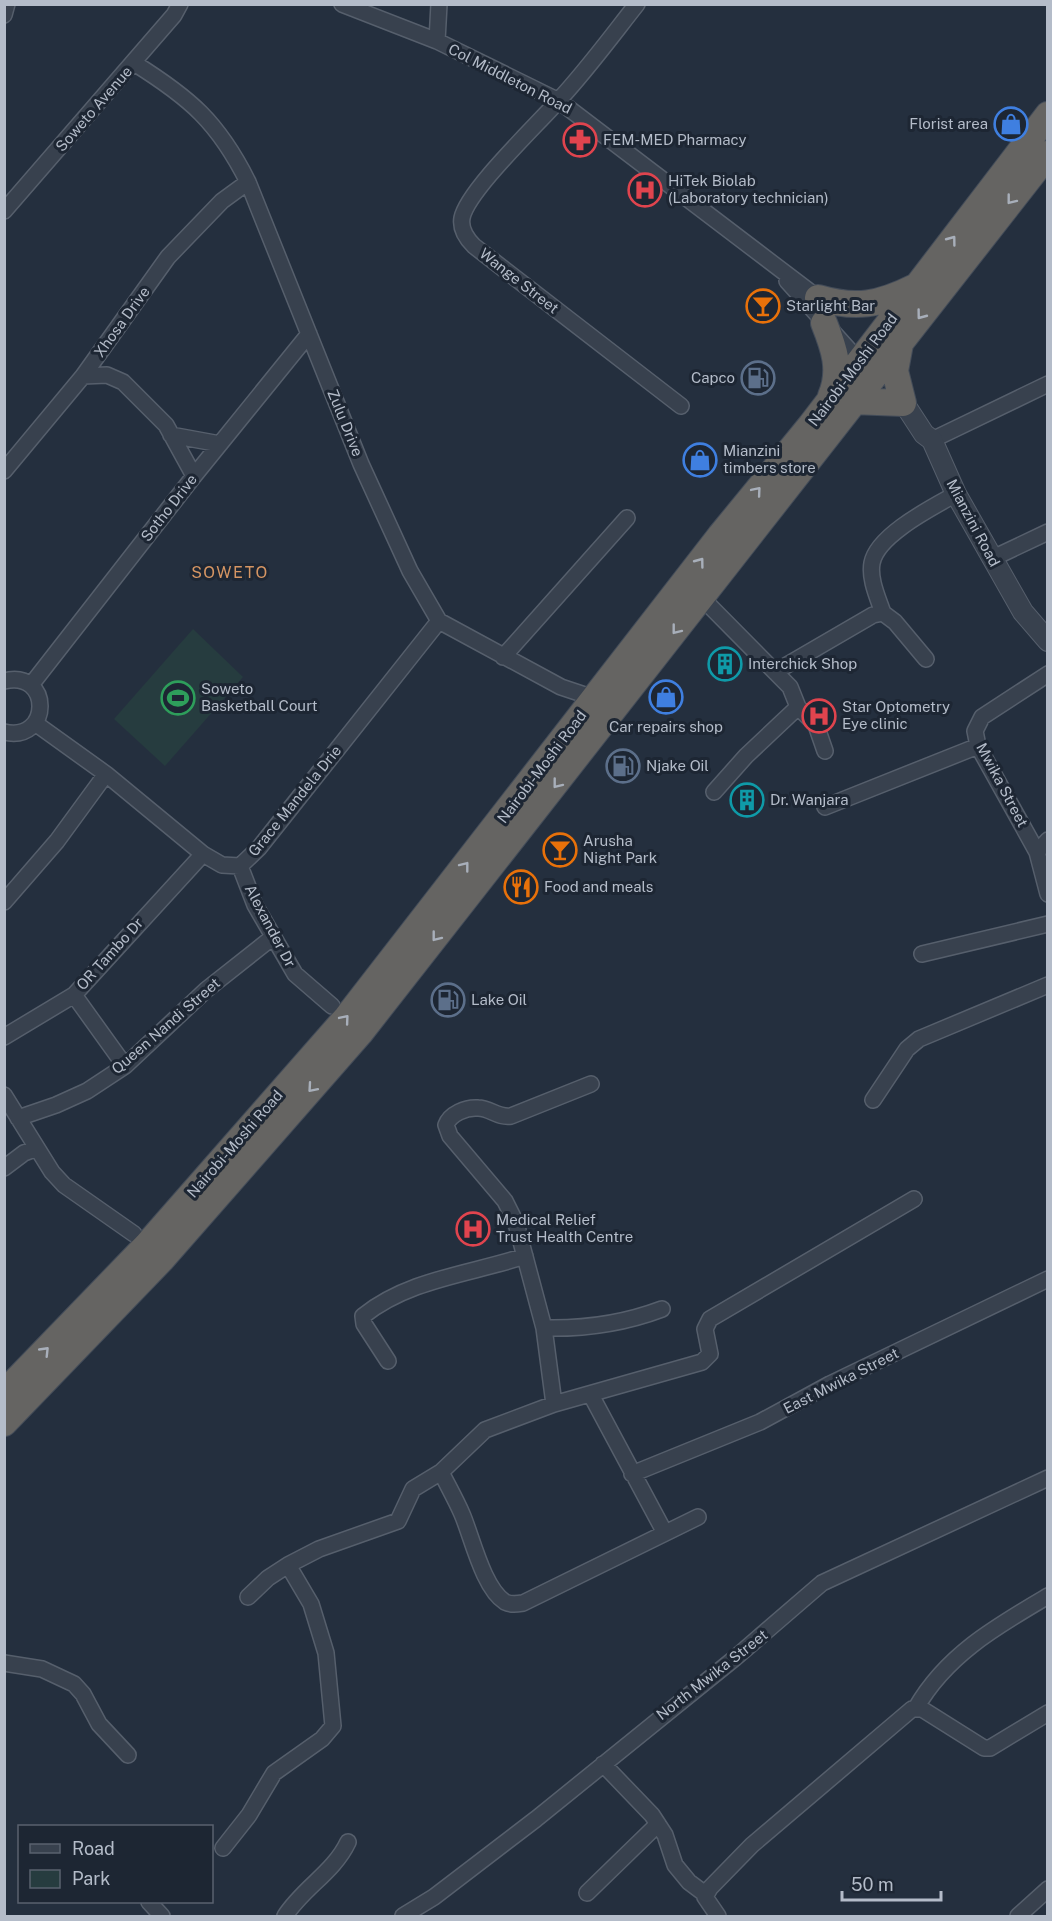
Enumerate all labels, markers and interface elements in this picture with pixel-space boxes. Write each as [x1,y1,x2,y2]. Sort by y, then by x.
street label: Col Middleton Road [446,40,575,117]
street label: Soweto Avenue [52,63,135,155]
shop icon: Florist area [993,106,1029,142]
place label: Florist area [909,115,988,132]
pharmacy icon: FEM-MED Pharmacy [562,122,598,158]
place label: FEM-MED Pharmacy [603,131,747,148]
hospital icon: HiTek Biolab (Laboratory technician) [627,172,663,208]
place label: HiTek Biolab (Laboratory technician) [668,172,829,206]
one-way arrow [1008,193,1019,204]
one-way arrow [944,236,955,247]
street label: Wange Street [476,244,562,317]
street label: Xhosa Drive [90,283,153,360]
bar icon: Starlight Bar [745,288,781,324]
place label: Starlight Bar [786,297,875,314]
one-way arrow [917,309,928,320]
street label: Nairobi-Moshi Road [805,310,901,429]
fuel station icon: Capco [740,360,776,396]
place label: Capco [691,369,735,386]
street label: Zulu Drive [324,387,367,459]
shop icon: Mianzini timbers store [682,442,718,478]
place label: Mianzini timbers store [723,442,816,476]
street label: Sotho Drive [137,471,200,545]
street label: Mianzini Road [943,476,1004,569]
one-way arrow [750,487,761,498]
one-way arrow [693,558,704,569]
district label: SOWETO [191,563,269,582]
one-way arrow [672,623,683,634]
building icon: Interchick Shop [707,646,743,682]
place label: Interchick Shop [748,655,857,672]
shop icon: Car repairs shop [648,679,684,715]
sports icon: Soweto Basketball Court [160,680,196,716]
place label: Soweto Basketball Court [201,680,318,714]
hospital icon: Star Optometry Eye clinic [801,698,837,734]
place label: Star Optometry Eye clinic [842,698,950,732]
street label: Nairobi-Moshi Road [494,707,590,826]
place label: Car repairs shop [609,718,723,735]
street label: Mwika Street [973,740,1032,830]
street label: Grace Mandela Drie [245,742,344,859]
fuel station icon: Njake Oil [605,748,641,784]
place label: Njake Oil [646,757,709,774]
one-way arrow [553,777,564,788]
building icon: Dr. Wanjara [729,782,765,818]
place label: Dr. Wanjara [770,791,848,808]
bar icon: Arusha Night Park [542,832,578,868]
place label: Arusha Night Park [583,832,657,866]
one-way arrow [458,862,469,873]
restaurant icon: Food and meals [503,869,539,905]
place label: Food and meals [544,878,653,895]
street label: Alexander Dr [242,882,299,970]
street label: OR Tambo Dr [73,914,147,993]
one-way arrow [432,930,443,941]
street label: Queen Nandi Street [108,974,223,1077]
fuel station icon: Lake Oil [430,982,466,1018]
place label: Lake Oil [471,991,527,1008]
one-way arrow [337,1015,348,1026]
one-way arrow [308,1081,319,1092]
street label: Nairobi-Moshi Road [183,1087,286,1201]
hospital icon: Medical Relief Trust Health Centre [455,1211,491,1247]
place label: Medical Relief Trust Health Centre [496,1211,633,1245]
street label: East Mwika Street [780,1344,901,1417]
one-way arrow [38,1347,49,1357]
street label: North Mwika Street [653,1626,771,1723]
legend [18,1825,213,1903]
text: Road [72,1838,115,1859]
scale bar [842,1864,941,1902]
text: Park [72,1868,110,1889]
text: 50 m [851,1874,894,1895]

